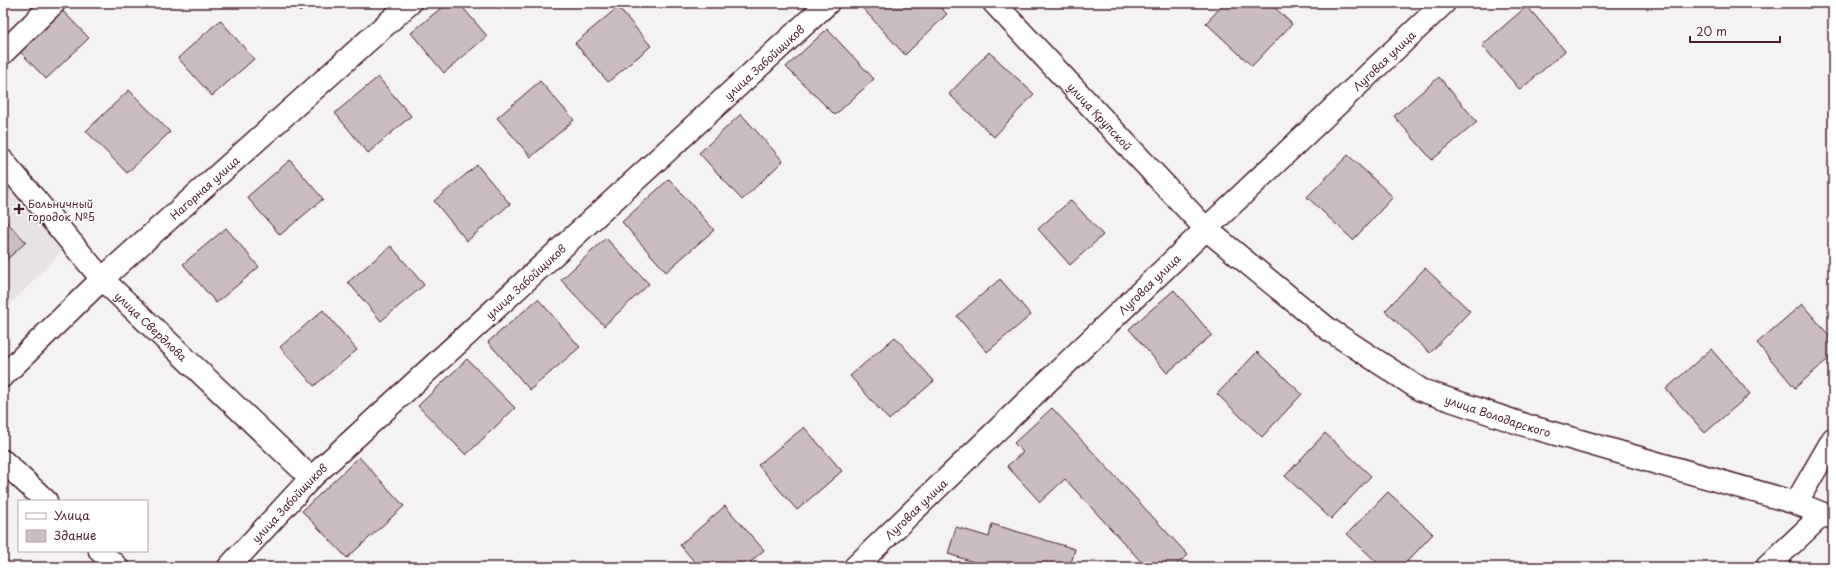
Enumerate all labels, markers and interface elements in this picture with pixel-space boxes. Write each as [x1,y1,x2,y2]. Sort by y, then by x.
scale bar [1690,18,1780,44]
street label: улица Забойщиков [720,21,808,103]
text: 20 m [1696,22,1727,40]
street label: Луговая улица [1348,26,1419,94]
street label: улица Крупской [1064,78,1136,154]
street label: Нагорная улица [166,152,243,223]
place label: Больничный городок №5 [28,195,95,225]
marker: Больничный городок №5 [13,203,25,215]
street label: улица Забойщиков [481,240,569,322]
street label: Луговая улица [1114,250,1184,318]
street label: улица Свердлова [111,287,191,365]
street label: улица Володарского [1443,390,1553,441]
street label: улица Забойщиков [247,459,331,546]
street label: Луговая улица [880,474,951,543]
legend [18,500,148,552]
text: Улица [54,506,90,524]
text: Здание [54,526,96,544]

